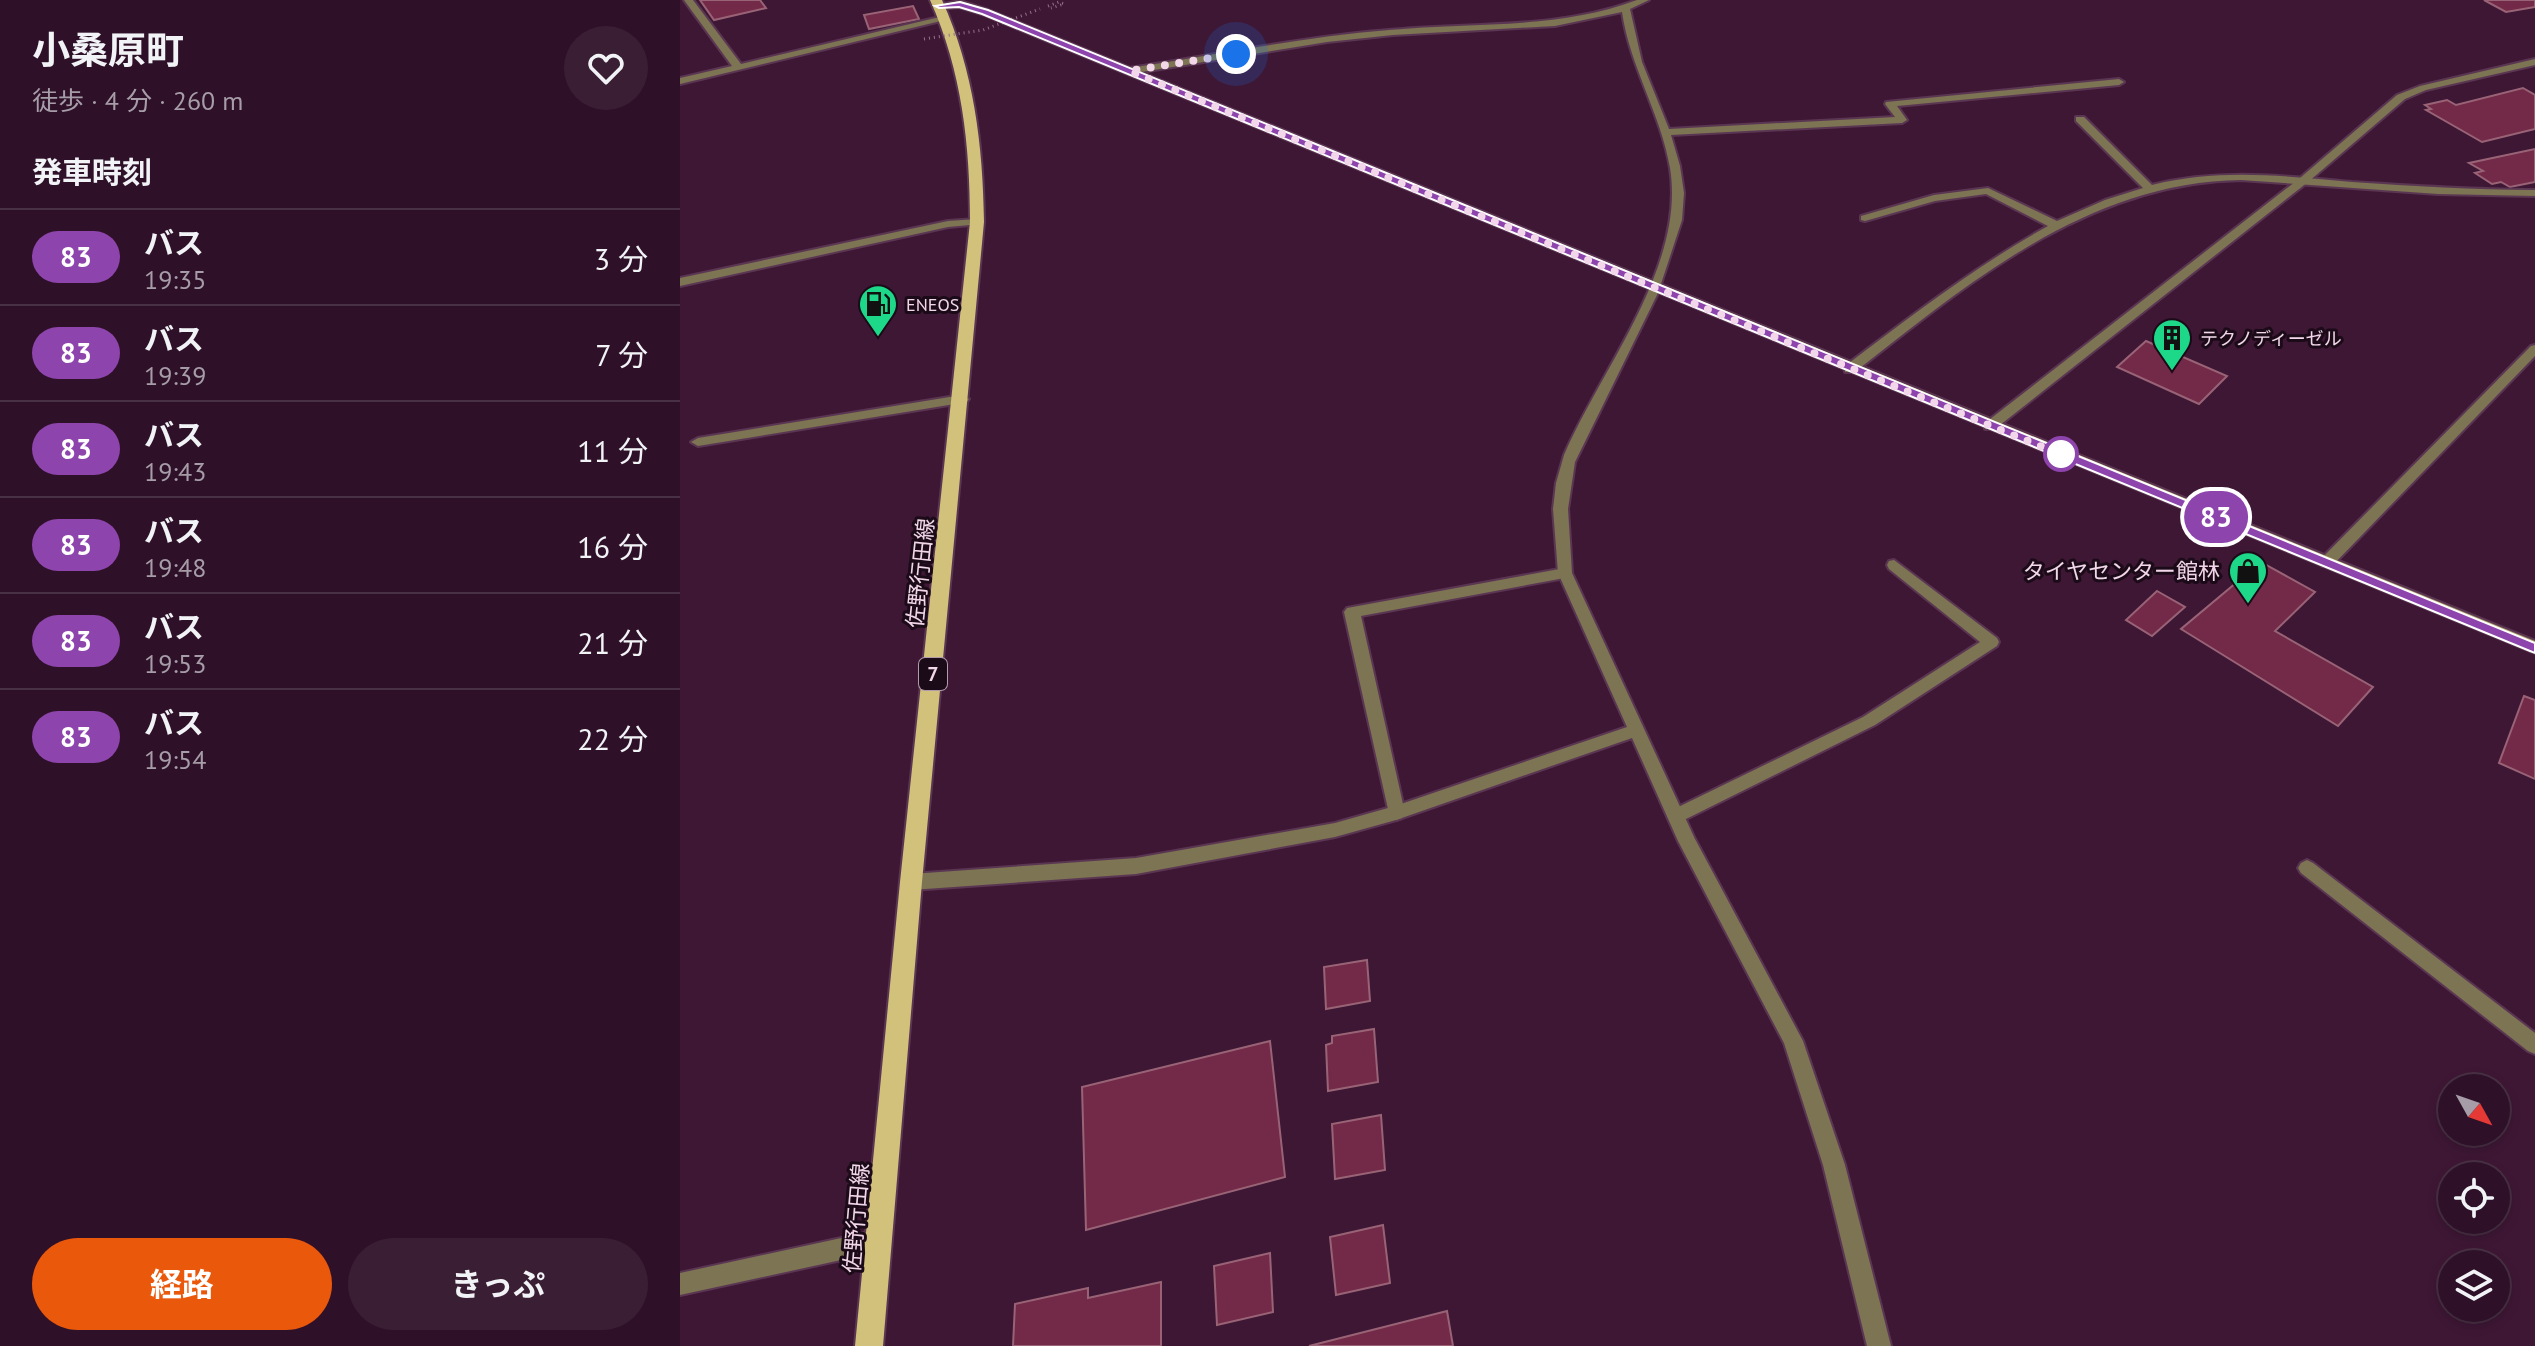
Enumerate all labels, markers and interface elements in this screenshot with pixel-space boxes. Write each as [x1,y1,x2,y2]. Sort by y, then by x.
text: 小桑原町 [32,25,184,74]
button: heart [564,26,648,110]
your location [1216,34,1256,74]
text: 徒歩 · 4 分 · 260 m [32,84,243,117]
text: 発車時刻 [32,152,152,191]
text: バス [144,223,204,262]
text: 83 [60,238,92,275]
text: 3 分 [594,239,648,278]
text: 19:35 [144,263,206,296]
fuel station icon: ENEOS [857,283,899,338]
place label: ENEOS [906,293,959,316]
building icon: テクノディーゼル [2151,317,2193,372]
text: バス [144,319,204,358]
place label: テクノディーゼル [2200,327,2342,350]
text: 83 [60,334,92,371]
text: 7 分 [595,335,648,374]
text: 19:39 [144,359,206,392]
text: バス [144,415,204,454]
text: 83 [60,430,92,467]
text: 11 分 [577,431,648,470]
unlabelled marker [2044,437,2078,471]
text: 19:43 [144,455,206,488]
line badge: 83 [2180,491,2252,543]
text: 83 [2200,498,2232,535]
text: バス [144,511,204,550]
street label: 佐野行田線 [900,517,940,629]
text: 83 [60,526,92,563]
text: 16 分 [577,527,648,566]
shop icon: タイヤセンター館林 [2227,550,2269,605]
text: 19:48 [144,551,206,584]
place label: タイヤセンター館林 [2023,557,2220,585]
text: バス [144,607,204,646]
text: 83 [60,622,92,659]
text: 21 分 [577,623,648,662]
text: 19:53 [144,647,206,680]
road number: 7 [919,658,947,690]
text: バス [144,703,204,742]
text: 83 [60,718,92,755]
text: 22 分 [577,719,648,758]
text: 19:54 [144,743,206,776]
north arrow [2438,1074,2510,1146]
map controls [2438,1074,2510,1322]
street label: 佐野行田線 [837,1162,875,1274]
button: locate [2438,1162,2510,1234]
button: 経路 [32,1238,332,1330]
button: きっぷ [348,1238,648,1330]
button: layers [2438,1250,2510,1322]

